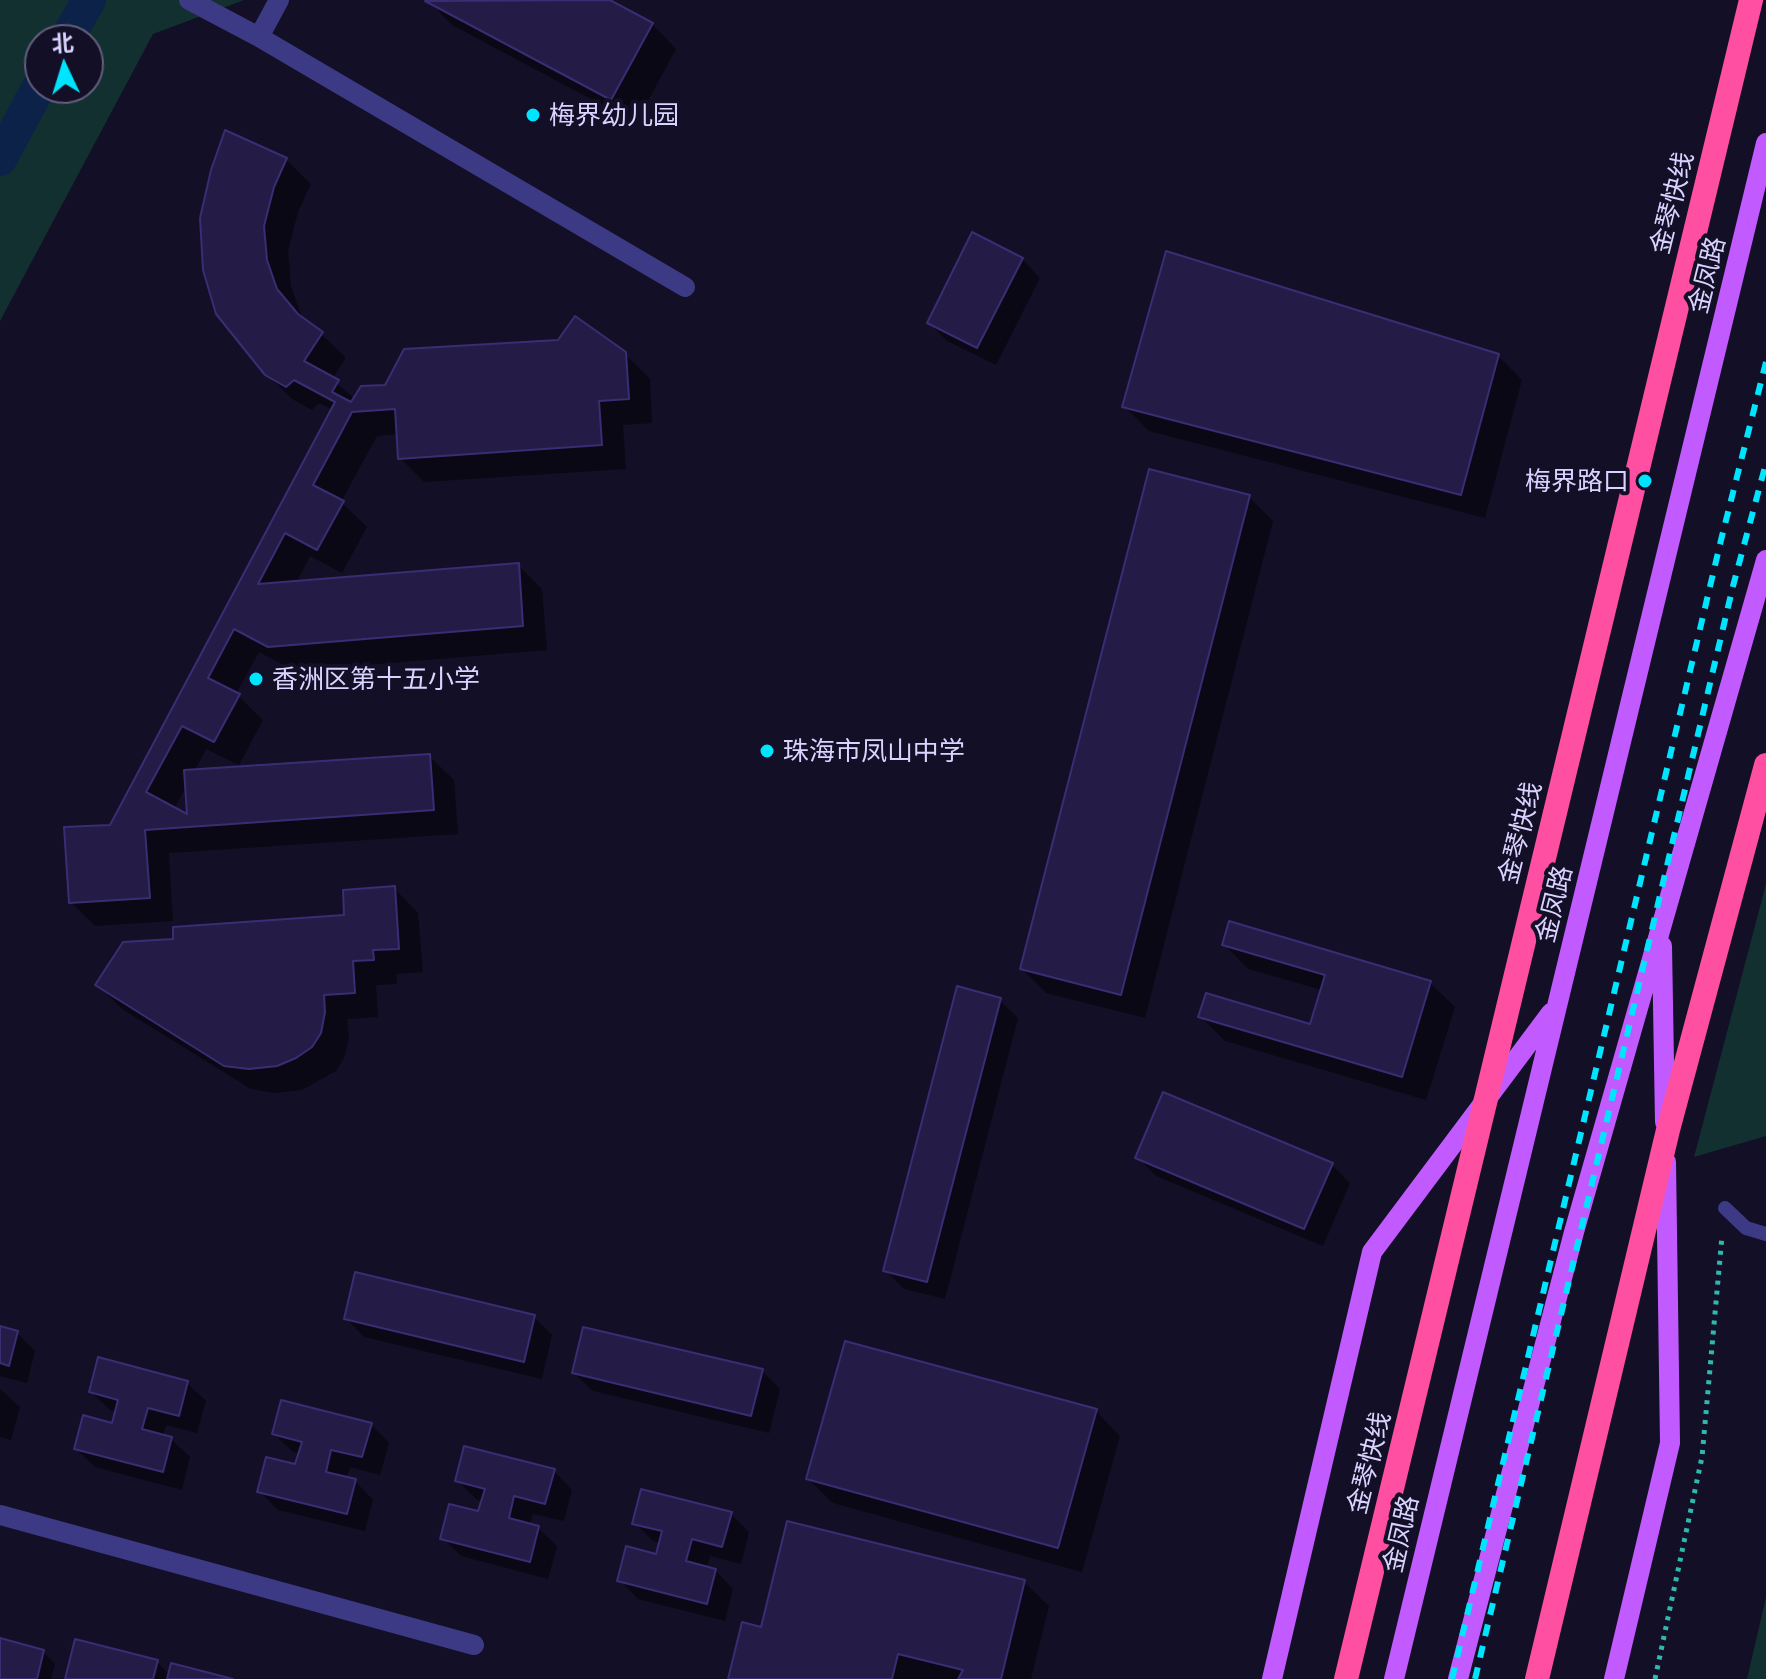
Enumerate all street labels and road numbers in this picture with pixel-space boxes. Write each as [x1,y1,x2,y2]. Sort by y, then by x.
street label: 金琴快线 [1644,149,1700,257]
street label: 金凤路 [1682,233,1732,317]
street label: 金琴快线 [1492,779,1548,887]
street label: 金凤路 [1529,862,1579,946]
street label: 金琴快线 [1341,1409,1397,1517]
street label: 金凤路 [1377,1492,1425,1576]

